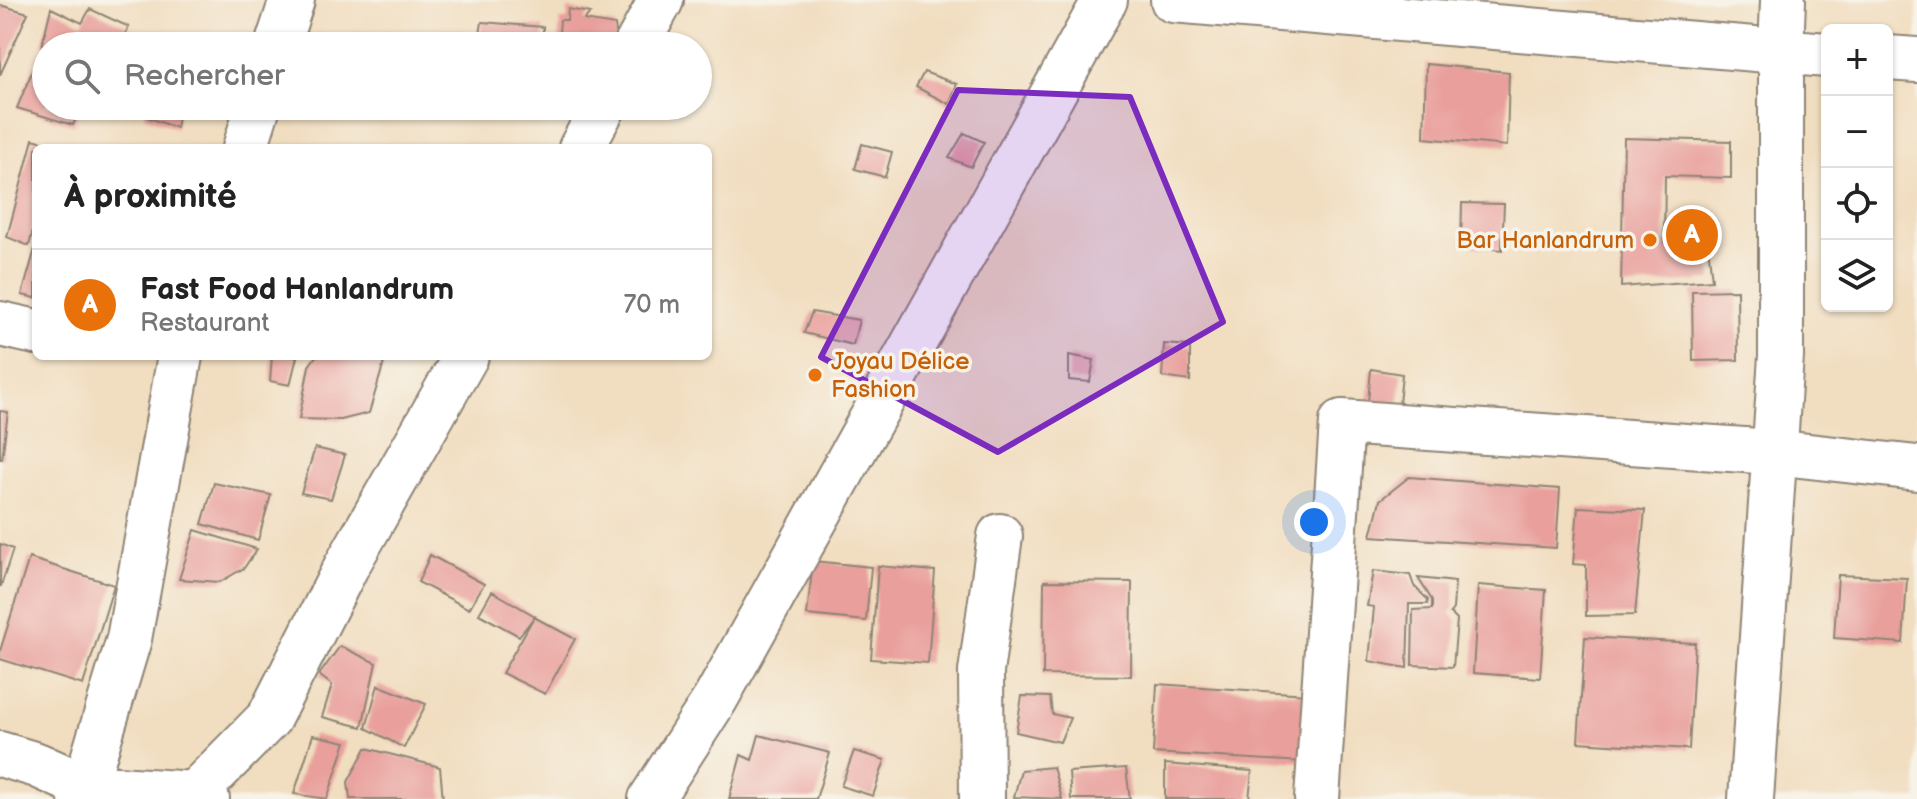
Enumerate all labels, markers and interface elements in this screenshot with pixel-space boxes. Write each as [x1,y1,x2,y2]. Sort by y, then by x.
map controls [1821,24,1893,312]
button: + [1821,24,1893,96]
search box [32,32,712,120]
icon: search [60,54,104,98]
text: Rechercher [124,58,285,94]
button: − [1821,96,1893,168]
button: locate [1821,168,1893,240]
text: À proximité [64,176,237,217]
pin: A [1666,205,1718,265]
place label: Bar Hanlandrum [1456,226,1634,255]
marker: Bar Hanlandrum [1641,231,1659,249]
button: layers [1821,240,1893,312]
text: Fast Food Hanlandrum [140,272,454,308]
text: A [82,290,98,321]
text: 70 m [623,290,680,321]
text: Restaurant [140,308,269,339]
place label: Joyau Délice Fashion [831,347,970,404]
marker: Joyau Délice Fashion [806,366,824,384]
your location [1294,502,1334,542]

